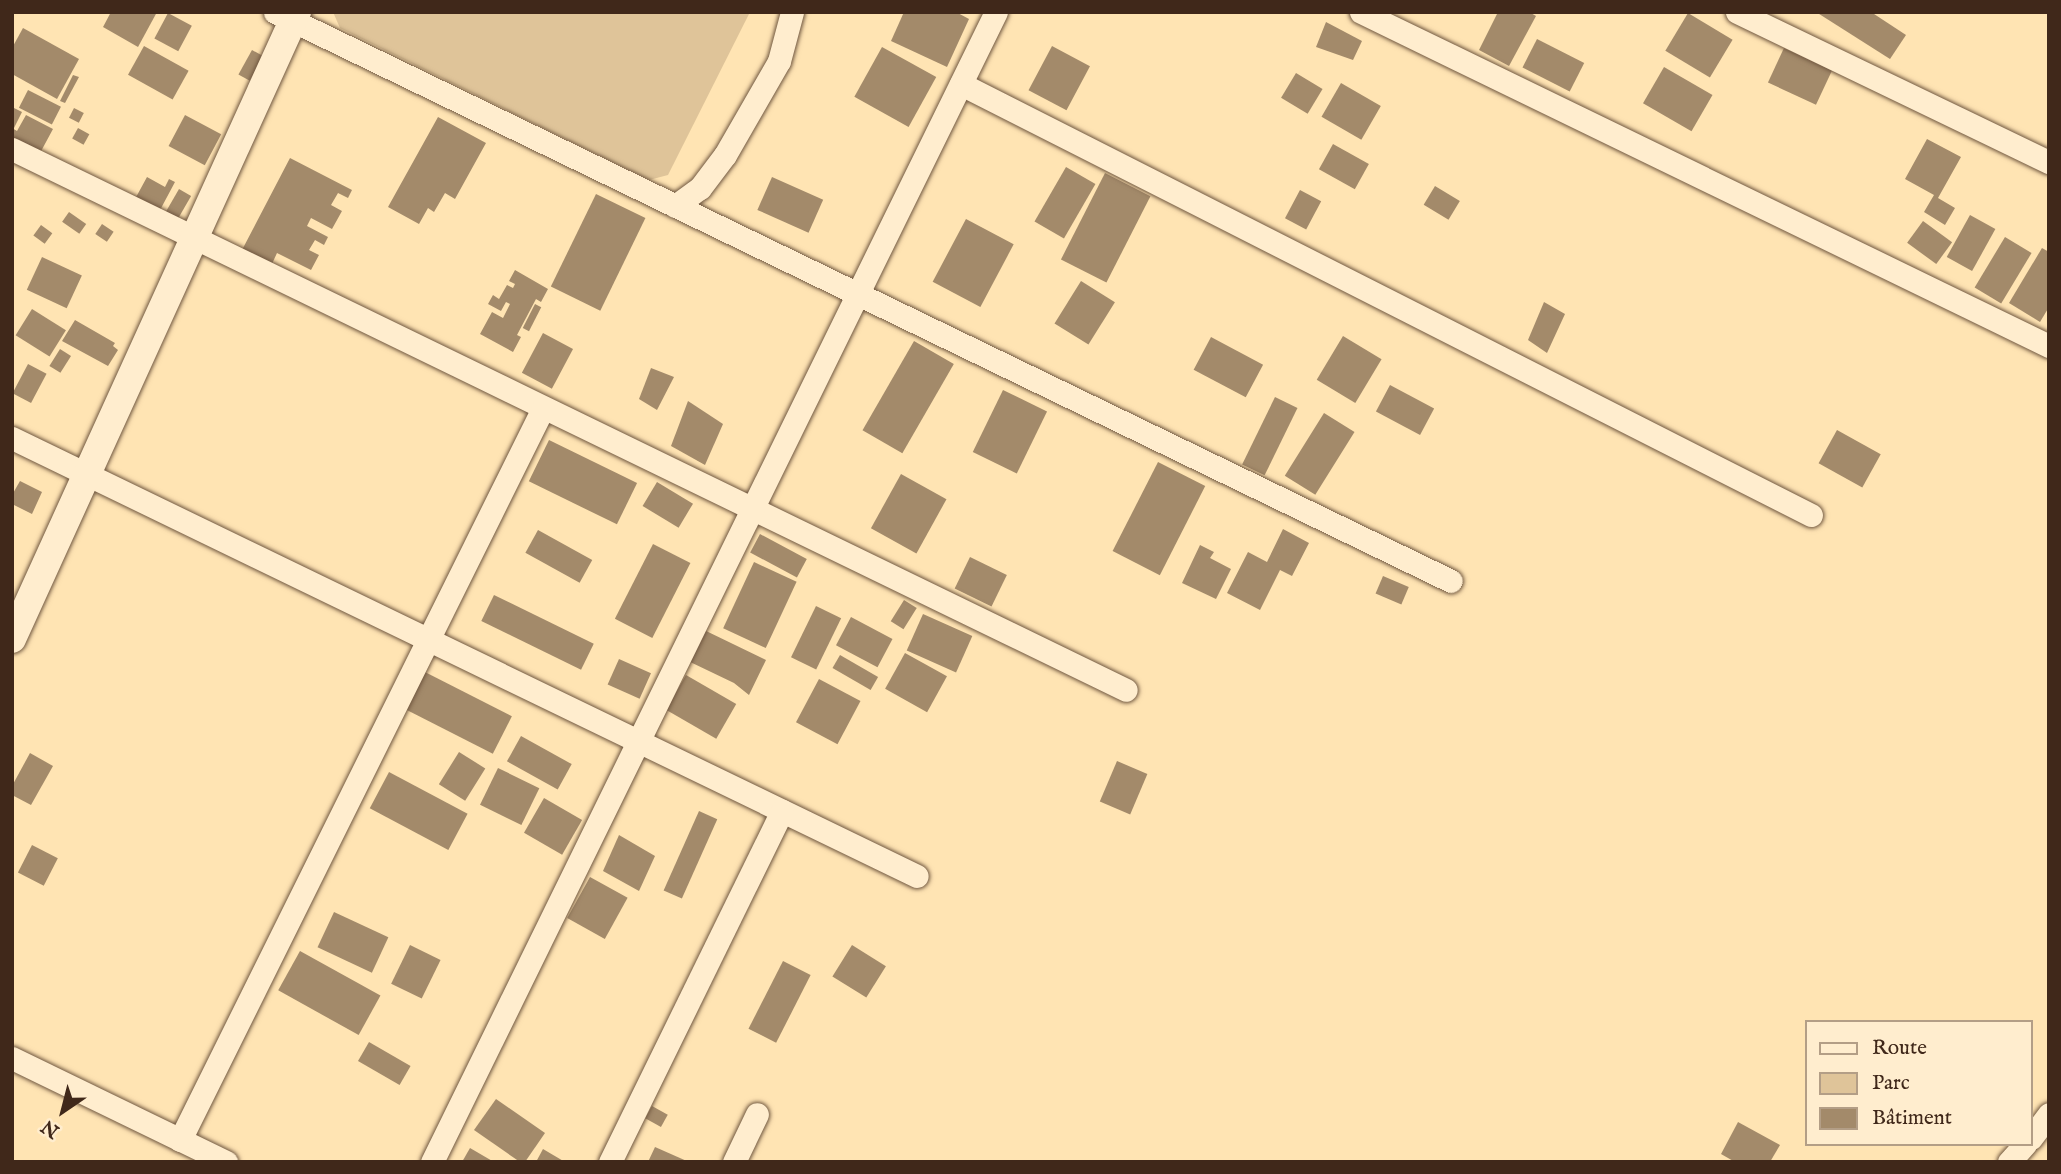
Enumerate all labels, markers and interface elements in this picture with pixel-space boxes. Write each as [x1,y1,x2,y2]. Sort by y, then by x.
legend [1806,1020,2033,1146]
text: Route [1872,1035,1927,1062]
text: Parc [1872,1070,1910,1097]
north arrow [28,1076,98,1146]
text: Bâtiment [1872,1105,1952,1132]
text: N [37,1114,65,1143]

